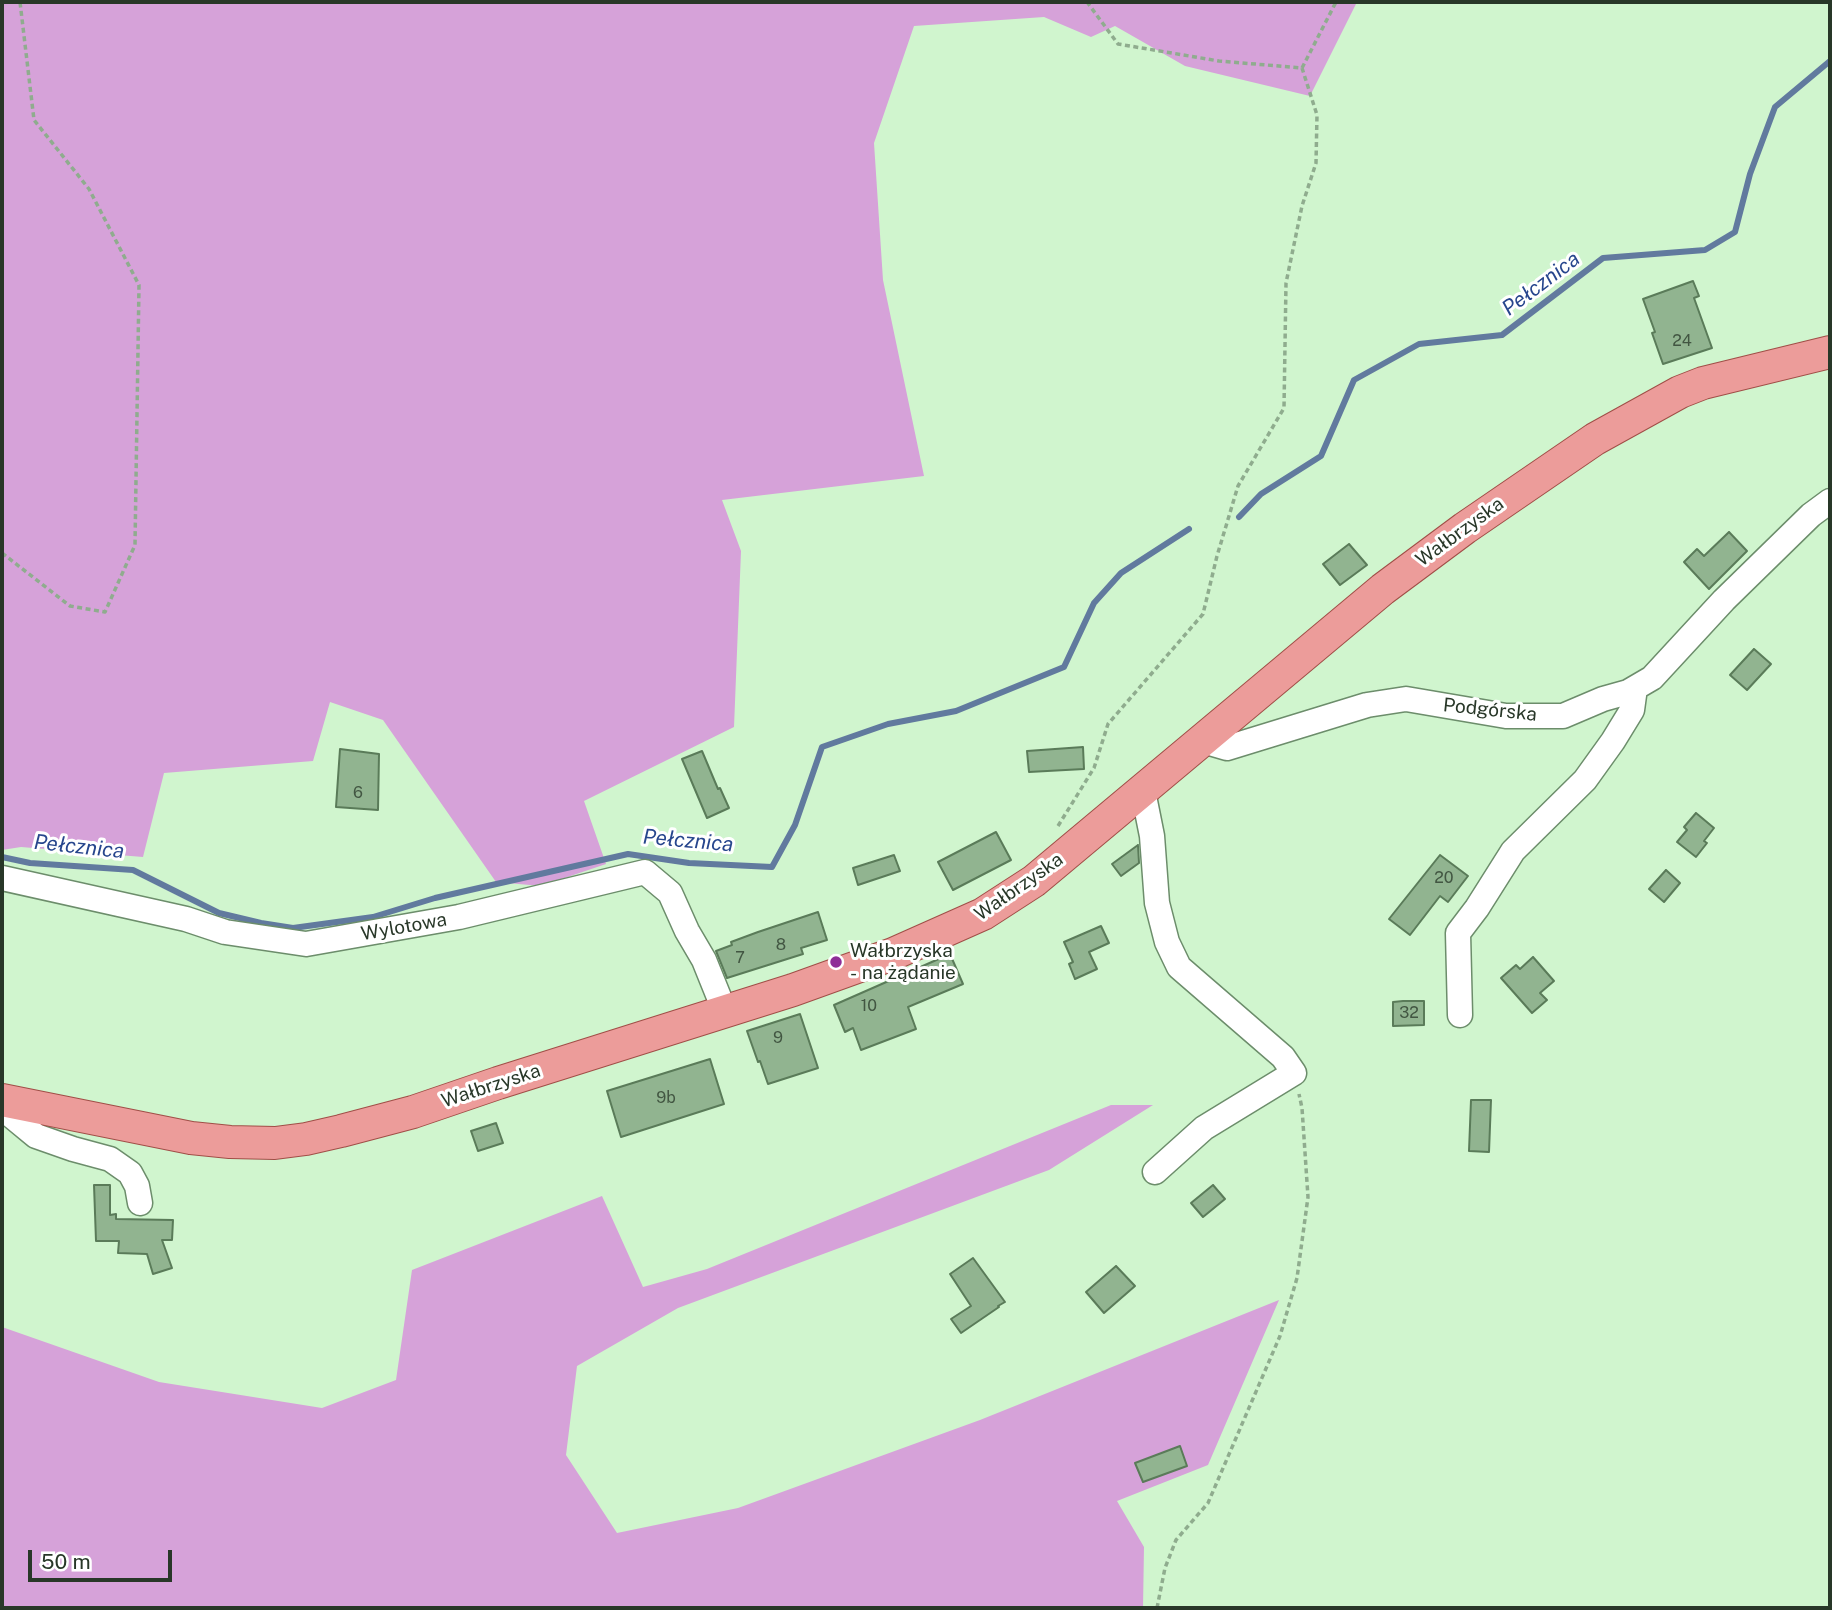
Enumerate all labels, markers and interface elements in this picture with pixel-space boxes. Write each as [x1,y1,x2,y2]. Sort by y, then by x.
water label: Pełcznica [1497,247,1585,321]
house number: 24 [1672,331,1692,351]
street label: Wałbrzyska [1412,493,1508,571]
street label: Podgórska [1442,694,1538,726]
house number: 6 [353,783,363,803]
water label: Pełcznica [642,824,734,858]
water label: Pełcznica [33,830,125,864]
street label: Wałbrzyska [970,848,1068,926]
house number: 20 [1434,868,1454,888]
street label: Wylotowa [359,908,449,946]
house number: 8 [776,935,786,955]
place label: Wałbrzyska - na żądanie [850,940,956,984]
house number: 7 [735,948,745,968]
marker: Wałbrzyska - na żądanie [828,954,844,970]
house number: 10 [861,996,877,1016]
house number: 32 [1399,1003,1419,1023]
house number: 9 [773,1028,783,1048]
street label: Wałbrzyska [439,1059,543,1113]
house number: 9b [656,1088,676,1108]
scale bar [32,1536,175,1580]
text: 50 m [41,1549,91,1574]

